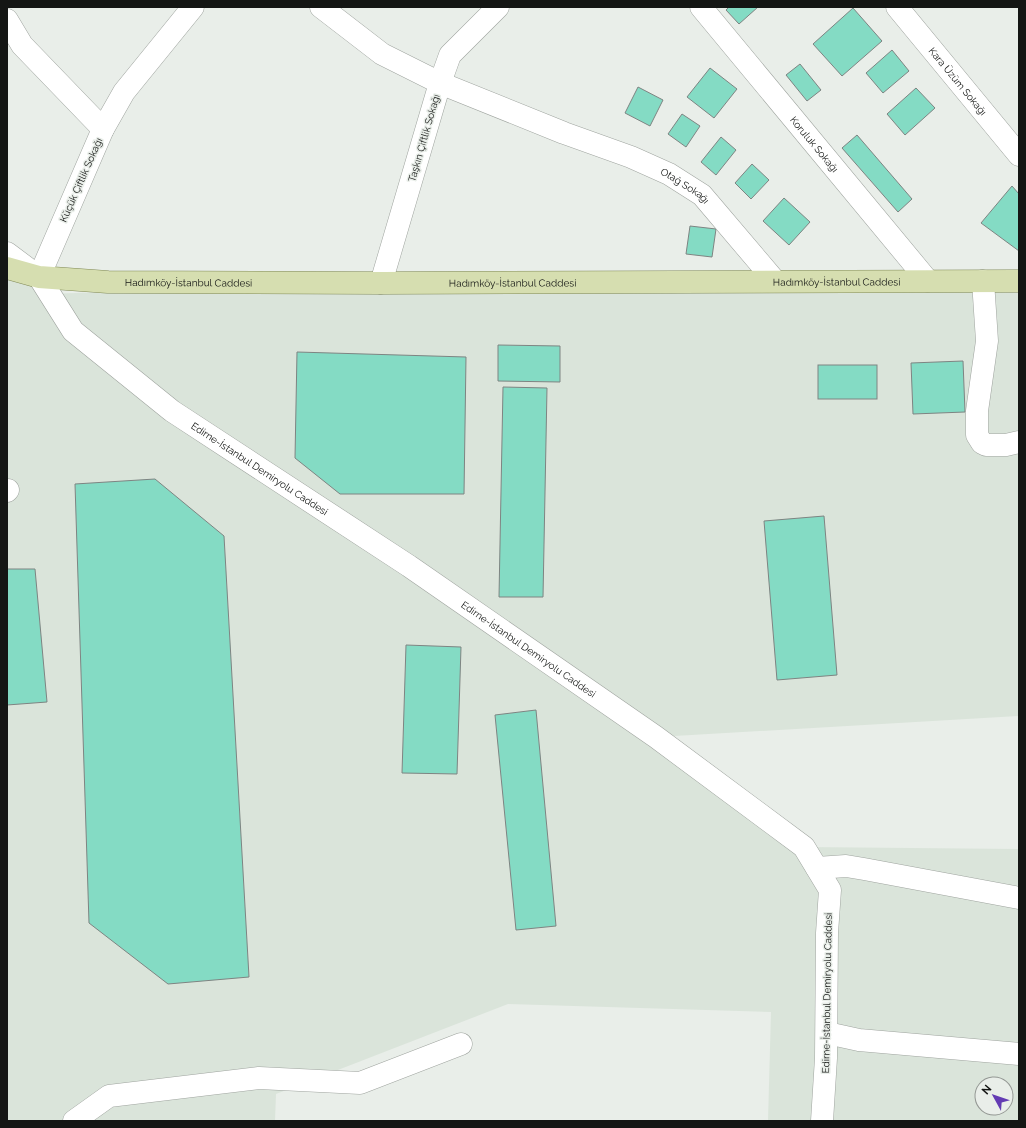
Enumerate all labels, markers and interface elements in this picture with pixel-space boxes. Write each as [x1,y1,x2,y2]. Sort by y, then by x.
street label: Kara Üzüm Sokağı [927,45,989,117]
street label: Taşkın Çiftlik Sokağı [406,93,442,183]
street label: Koruluk Sokağı [788,114,841,174]
street label: Küçük Çiftlik Sokağı [57,136,105,224]
street label: Otağ Sokağı [659,166,712,205]
street label: Hadımköy-İstanbul Caddesi [773,276,900,287]
street label: Hadımköy-İstanbul Caddesi [125,277,252,288]
street label: Hadımköy-İstanbul Caddesi [449,277,576,288]
street label: Edirne-İstanbul Demiryolu Caddesi [189,420,330,517]
street label: Edirne-İstanbul Demiryolu Caddesi [460,599,598,699]
street label: Edirne-İstanbul Demiryolu Caddesi [820,913,834,1073]
north arrow [974,1076,1014,1116]
text: N [979,1082,994,1097]

